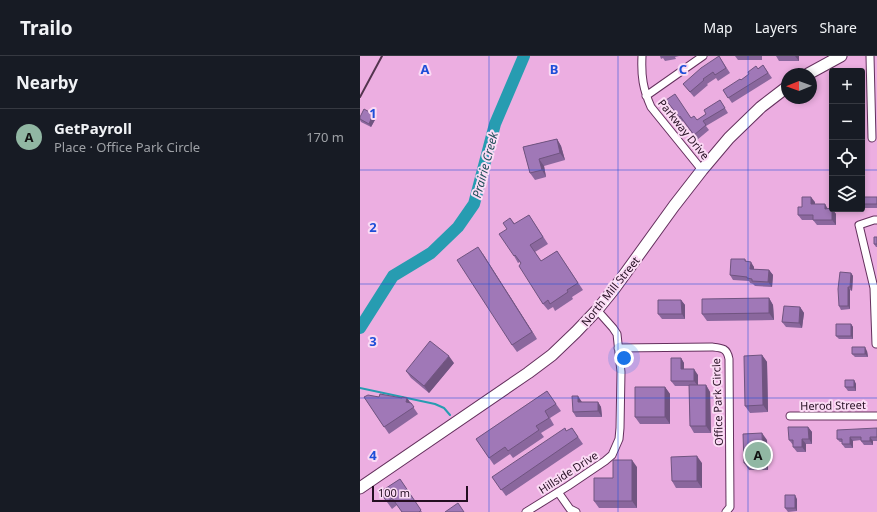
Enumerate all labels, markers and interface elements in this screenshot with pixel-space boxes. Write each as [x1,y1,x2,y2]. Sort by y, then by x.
text: Trailo [20,15,73,41]
text: Map [704,18,733,37]
text: Layers [755,18,797,37]
text: Share [819,18,857,37]
text: A [421,60,430,78]
text: B [550,60,558,78]
text: C [679,60,687,78]
north arrow [781,68,817,104]
map controls [829,68,865,212]
button: + [829,68,865,104]
text: Nearby [16,71,78,94]
street label: Parkway Drive [655,96,713,162]
text: 1 [369,104,377,122]
button: − [829,104,865,140]
text: GetPayroll [54,118,132,138]
text: A [25,128,34,146]
text: 170 m [306,128,344,146]
water label: Prairie Creek [468,129,502,200]
text: Place · Office Park Circle [54,138,200,156]
button: locate [829,140,865,176]
button: layers [829,176,865,212]
text: 2 [369,218,377,236]
street label: North Mill Street [577,253,643,329]
text: 3 [369,332,377,350]
your location [614,348,634,368]
street label: Office Park Circle [708,358,726,446]
street label: Herod Street [800,397,866,413]
pin: A [745,440,771,470]
text: 4 [369,446,377,464]
street label: Hillside Drive [535,447,601,497]
scale bar [372,484,468,503]
text: 100 m [378,485,410,500]

